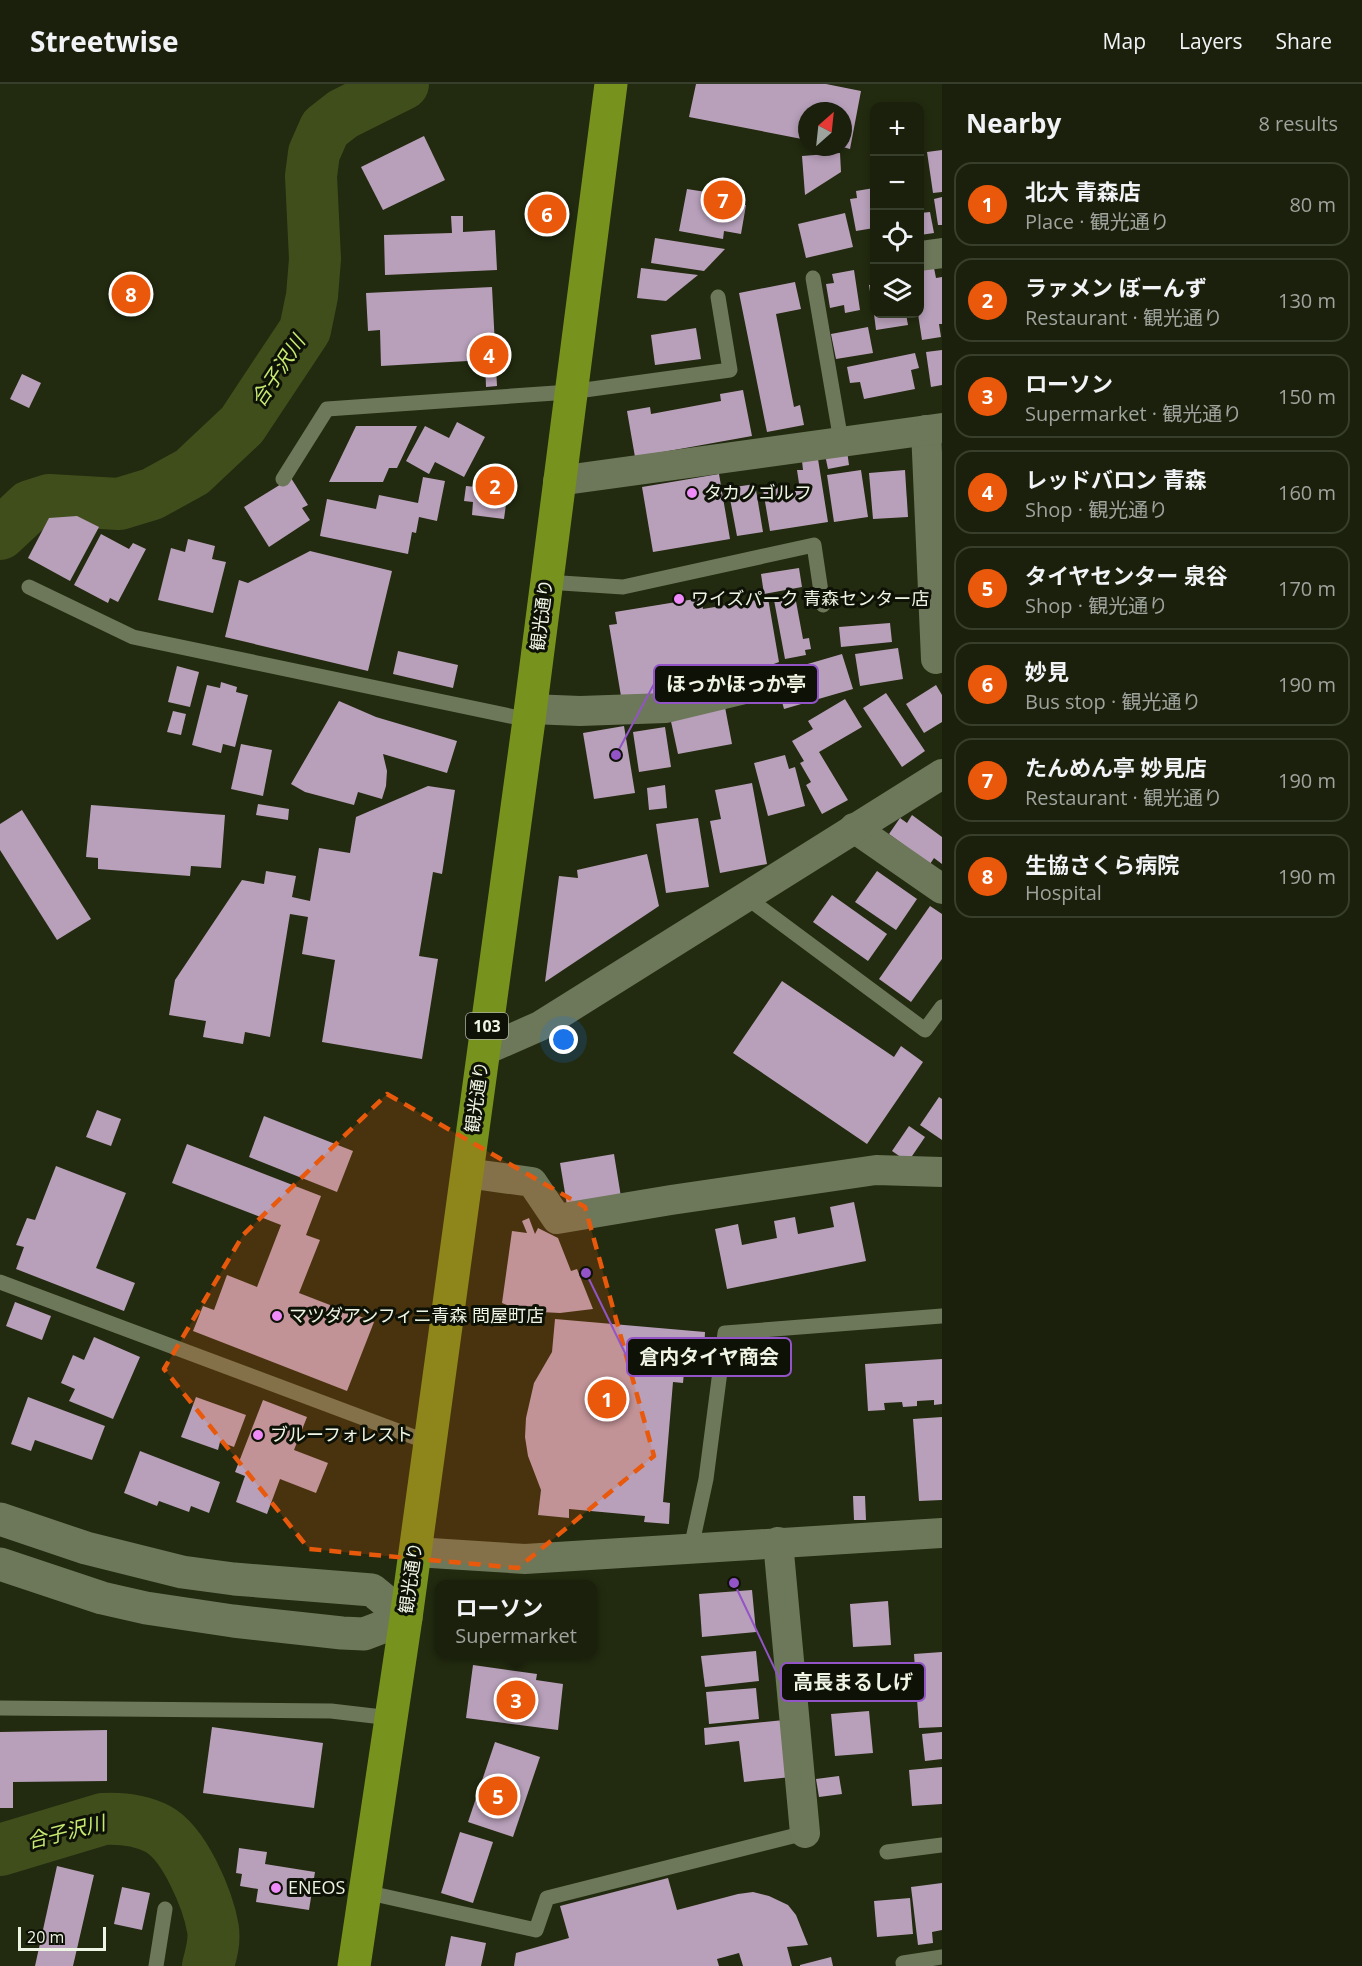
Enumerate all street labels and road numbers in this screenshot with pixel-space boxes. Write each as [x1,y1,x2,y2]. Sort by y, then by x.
street label: 観光通り [525,578,557,652]
road number: 103 [466,1013,508,1039]
street label: 観光通り [459,1060,493,1134]
street label: 観光通り [393,1541,427,1615]

